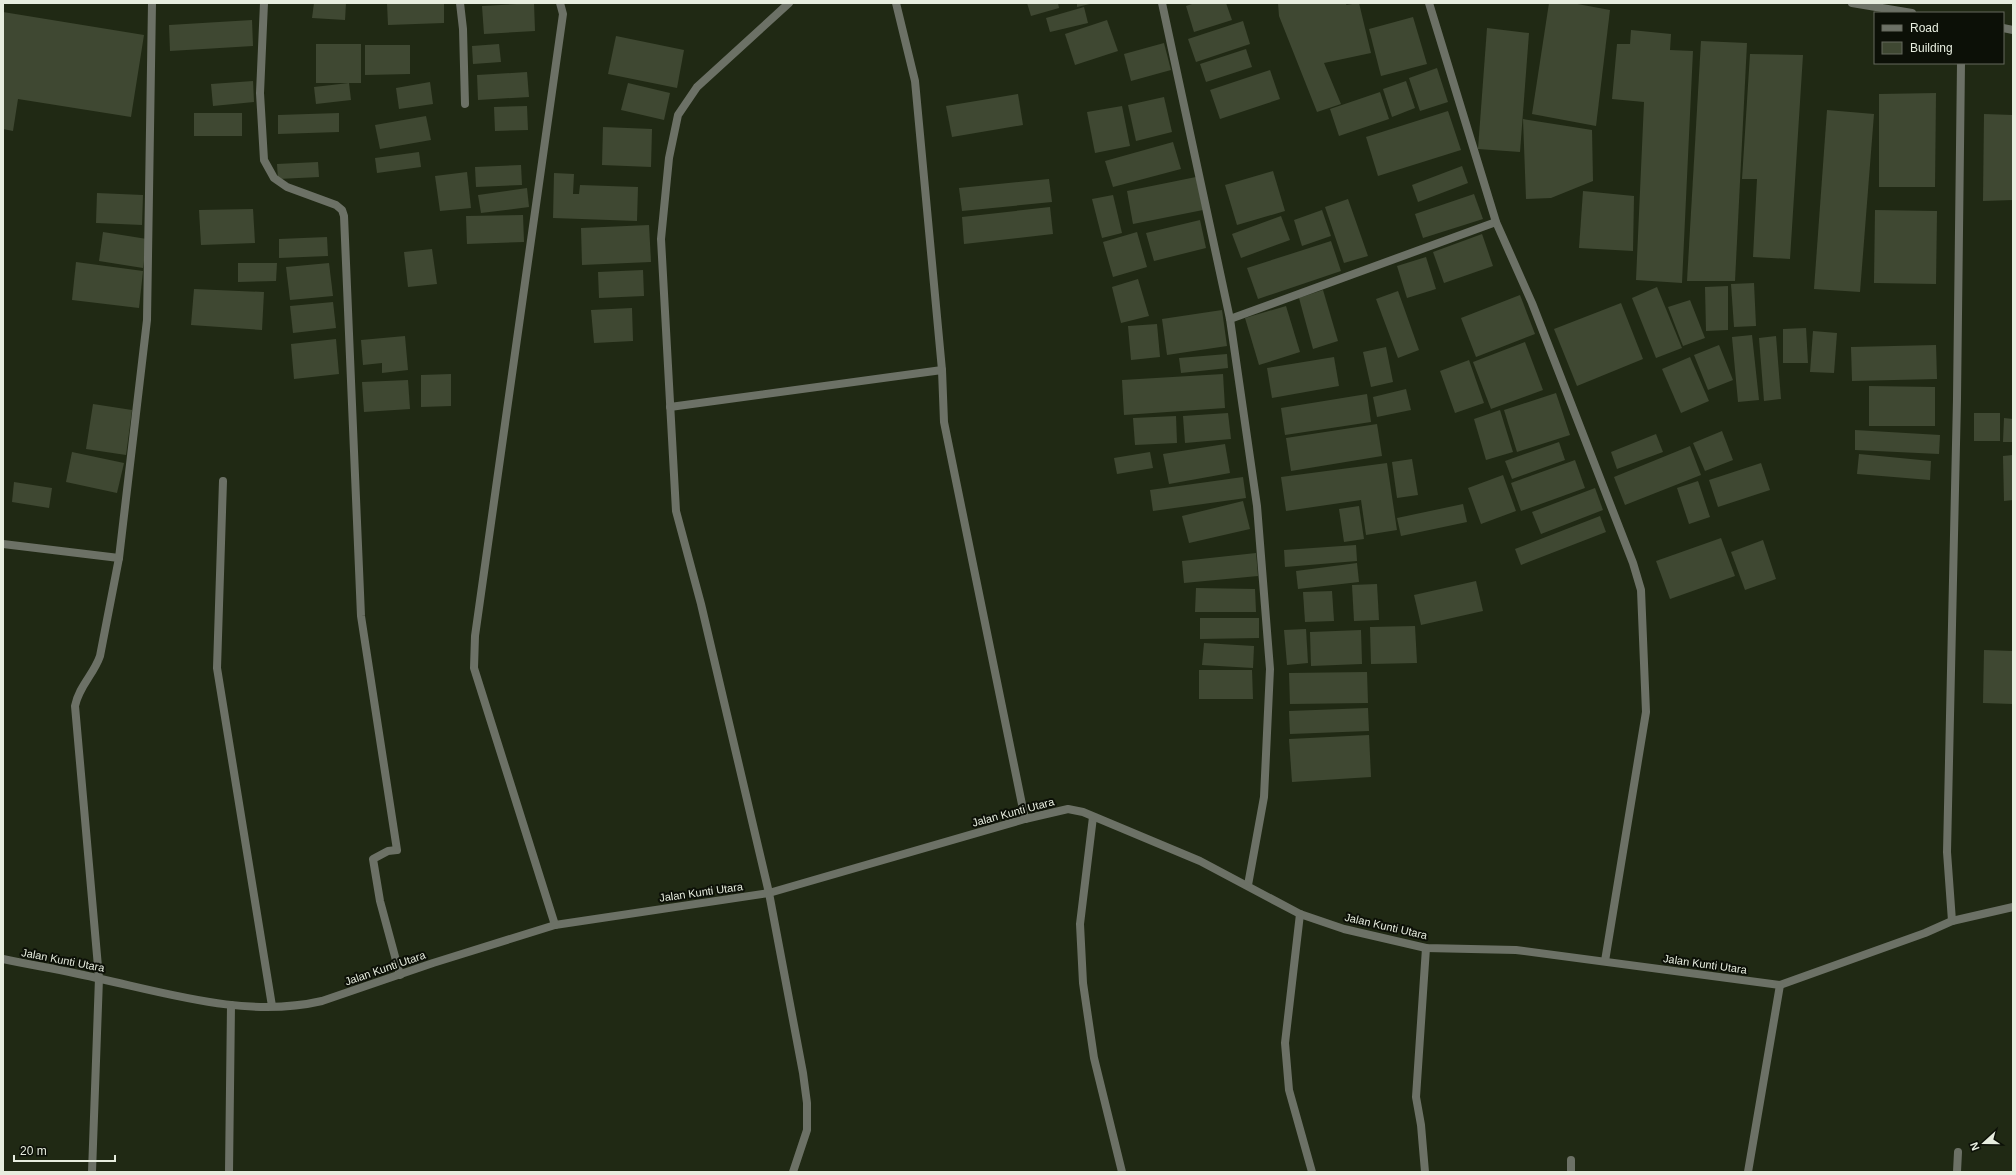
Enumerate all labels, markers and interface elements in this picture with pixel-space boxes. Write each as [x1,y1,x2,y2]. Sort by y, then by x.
legend [1874,12,2004,64]
text: Road [1910,21,1939,35]
text: Building [1910,41,1953,55]
street label: Jalan Kunti Utara [971,795,1056,829]
street label: Jalan Kunti Utara [658,880,744,904]
street label: Jalan Kunti Utara [1344,911,1429,942]
street label: Jalan Kunti Utara [20,946,106,974]
street label: Jalan Kunti Utara [343,948,428,987]
street label: Jalan Kunti Utara [1662,952,1748,976]
north arrow [1964,1123,2004,1163]
scale bar [14,1137,115,1163]
text: N [1968,1141,1982,1152]
text: 20 m [20,1144,47,1158]

